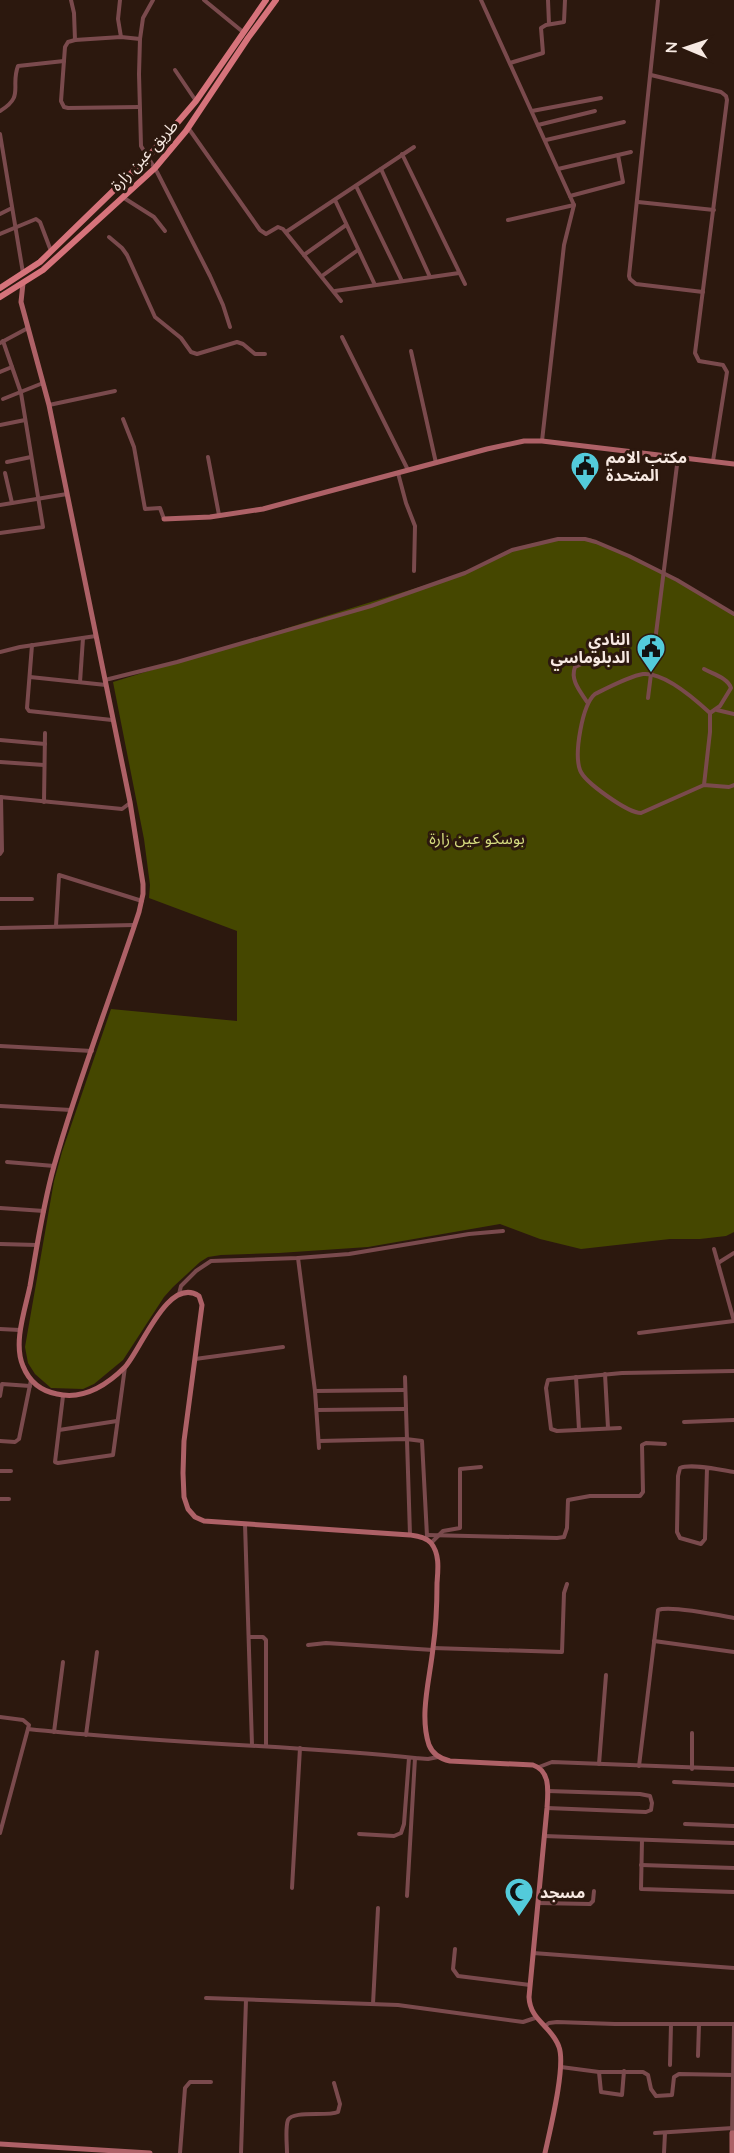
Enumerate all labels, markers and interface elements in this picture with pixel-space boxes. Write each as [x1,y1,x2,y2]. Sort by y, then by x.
north arrow [656,18,716,78]
text: N [661,41,681,54]
street label: طريق عين زارة [106,115,183,195]
place label: مكتب الامم المتحدة [606,447,687,485]
public building icon: مكتب الامم المتحدة [569,450,601,492]
place label: النادي الدبلوماسي [550,629,630,671]
public building icon: النادي الدبلوماسي [635,632,667,674]
park label: بوسكو عين زارة [429,828,525,848]
mosque icon: مسجد [503,1876,535,1918]
place label: مسجد [540,1882,585,1902]

